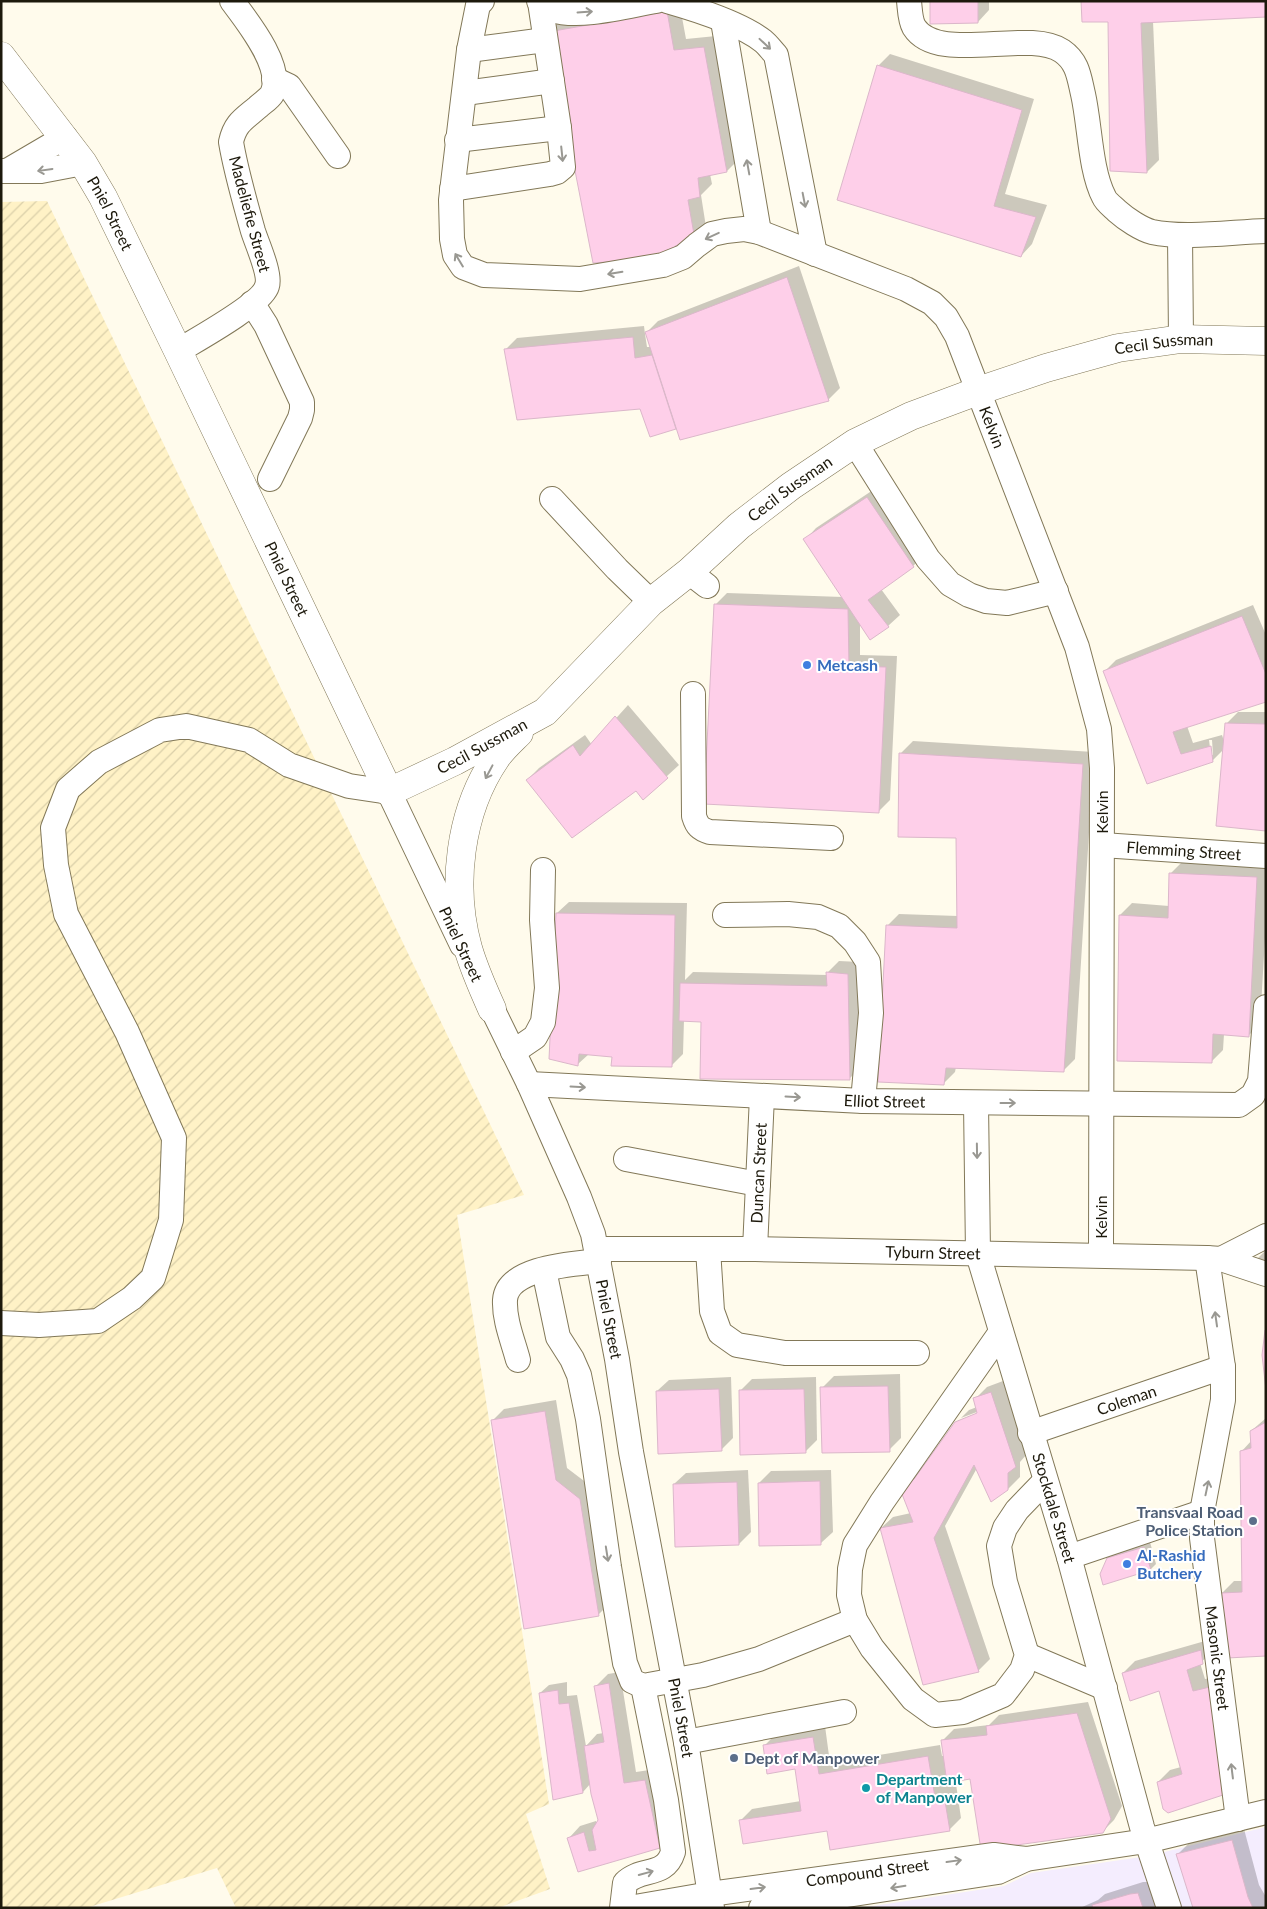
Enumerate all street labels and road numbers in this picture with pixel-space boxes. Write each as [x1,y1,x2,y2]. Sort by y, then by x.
street label: Madeliefie Street [226,154,275,274]
street label: Pniel Street [84,172,138,253]
street label: Cecil Sussman [1113,329,1214,357]
street label: Kelvin [976,403,1009,451]
street label: Cecil Sussman [743,451,835,525]
street label: Pniel Street [261,538,314,619]
street label: Cecil Sussman [433,714,530,777]
street label: Kelvin [1092,790,1111,834]
street label: Flemming Street [1126,837,1242,863]
street label: Pniel Street [436,903,487,985]
street label: Elliot Street [843,1090,926,1111]
street label: Duncan Street [746,1122,770,1224]
street label: Kelvin [1091,1195,1110,1239]
street label: Tyburn Street [885,1242,981,1262]
street label: Pniel Street [593,1278,627,1361]
street label: Coleman [1094,1381,1159,1419]
street label: Stockdale Street [1029,1450,1080,1565]
street label: Masonic Street [1202,1604,1234,1712]
street label: Pniel Street [665,1676,698,1759]
street label: Compound Street [805,1854,930,1890]

